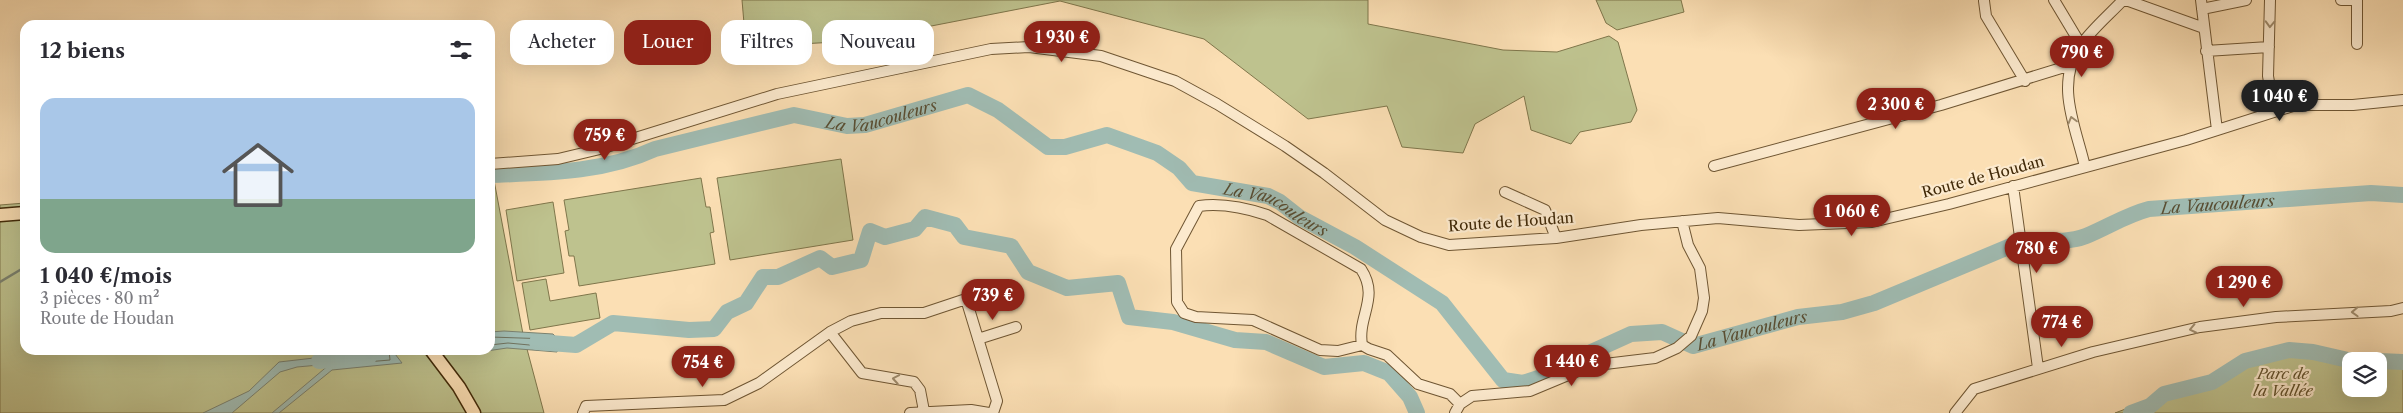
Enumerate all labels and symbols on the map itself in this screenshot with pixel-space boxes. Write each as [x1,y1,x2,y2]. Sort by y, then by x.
pin: 1 930 € [1016,20,1108,63]
one-way arrow [2264,20,2275,28]
pin: 790 € [2047,36,2117,78]
pin: 1 040 € [2234,80,2326,122]
pin: 2 300 € [1850,88,1942,130]
water label: La Vaucouleurs [822,95,939,136]
one-way arrow [2067,116,2078,124]
pin: 759 € [570,119,640,161]
street label: Route de Houdan [1920,151,2047,202]
water label: La Vaucouleurs [1220,178,1332,241]
water label: La Vaucouleurs [2158,190,2275,218]
pin: 1 060 € [1806,194,1898,237]
street label: Route de Houdan [1448,208,1575,235]
pin: 780 € [2002,232,2072,274]
pin: 1 290 € [2198,266,2290,308]
pin: 739 € [958,278,1028,321]
water label: La Vaucouleurs [1692,306,1808,355]
pin: 774 € [2027,306,2097,348]
one-way arrow [2350,307,2358,317]
one-way arrow [2189,323,2198,334]
pin: 1 440 € [1526,344,1618,387]
pin: 754 € [668,346,738,388]
park label: Parc de la Vallée [2253,364,2313,400]
one-way arrow [892,374,901,384]

